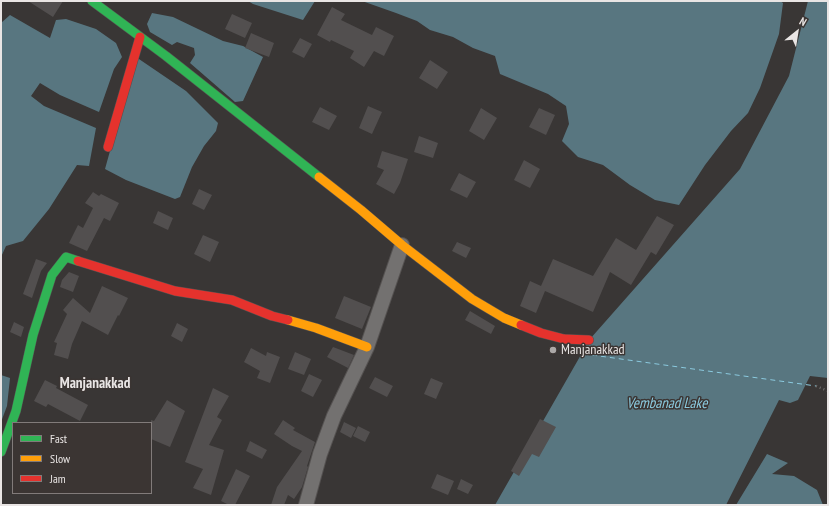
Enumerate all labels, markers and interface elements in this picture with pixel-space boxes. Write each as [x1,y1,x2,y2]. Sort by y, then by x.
north arrow [777,12,817,52]
text: N [797,14,809,29]
place label: Manjanakkad [561,342,625,358]
marker: Manjanakkad [548,345,558,355]
district label: Manjanakkad [60,375,130,393]
water label: Vembanad Lake [627,395,707,413]
legend [12,422,152,494]
text: Fast [50,431,67,446]
text: Slow [50,451,70,466]
text: Jam [50,471,66,486]

